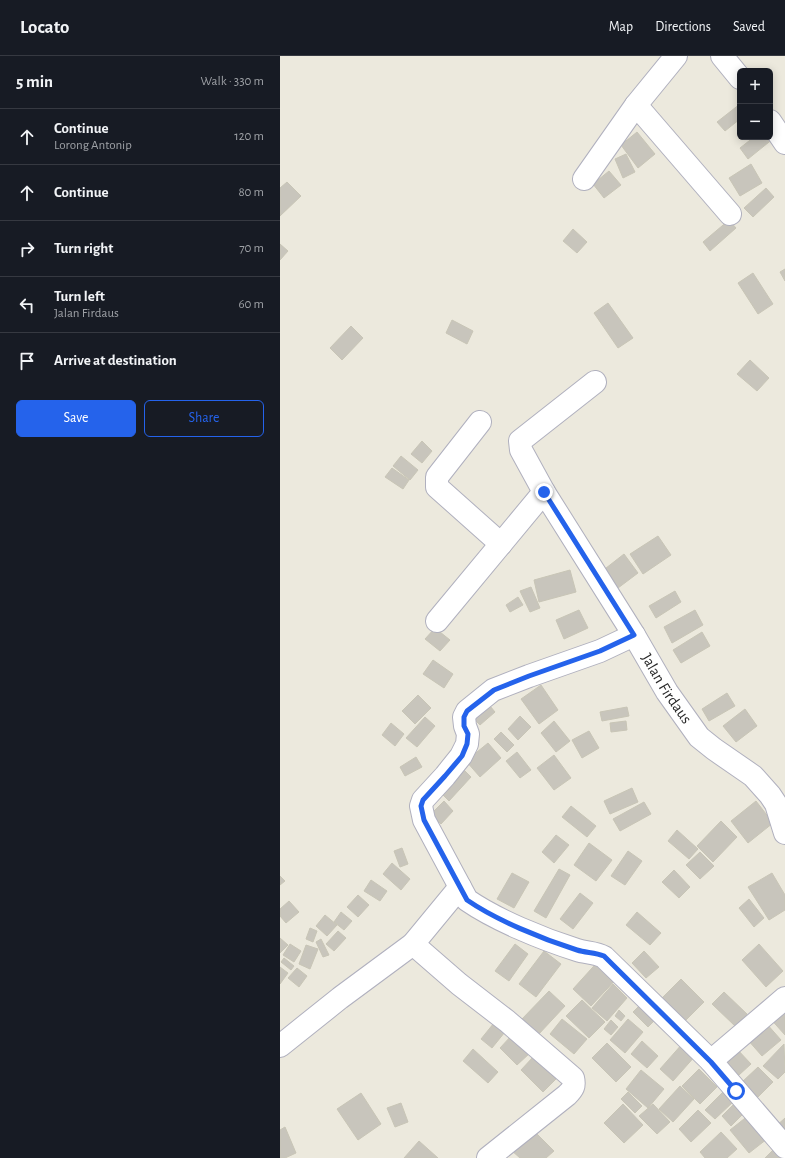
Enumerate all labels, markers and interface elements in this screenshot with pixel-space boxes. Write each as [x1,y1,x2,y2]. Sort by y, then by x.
text: Locato [20,18,69,37]
text: Map [609,20,633,34]
text: Directions [655,20,711,34]
text: Saved [733,20,765,34]
map controls [737,68,773,140]
button: + [737,68,773,104]
text: 5 min [16,73,53,90]
text: Walk · 330 m [201,75,264,88]
button: − [737,104,773,140]
text: Continue [54,121,109,136]
icon: ahead [16,126,38,148]
text: 120 m [234,130,264,143]
text: Lorong Antonip [54,139,132,152]
icon: ahead [16,182,38,204]
text: Continue [54,185,109,200]
text: 80 m [238,186,264,199]
icon: right [16,238,38,260]
text: Turn right [54,241,113,256]
text: 70 m [239,242,264,255]
text: Turn left [54,289,105,304]
icon: left [16,294,38,316]
text: 60 m [238,298,264,311]
text: Jalan Firdaus [54,307,119,320]
icon: arrive [16,350,38,372]
text: Arrive at destination [54,353,177,368]
button: Save [16,400,136,437]
button: Share [144,400,264,437]
route end [535,483,553,501]
street label: Jalan Firdaus [638,651,695,727]
route start [727,1082,745,1100]

